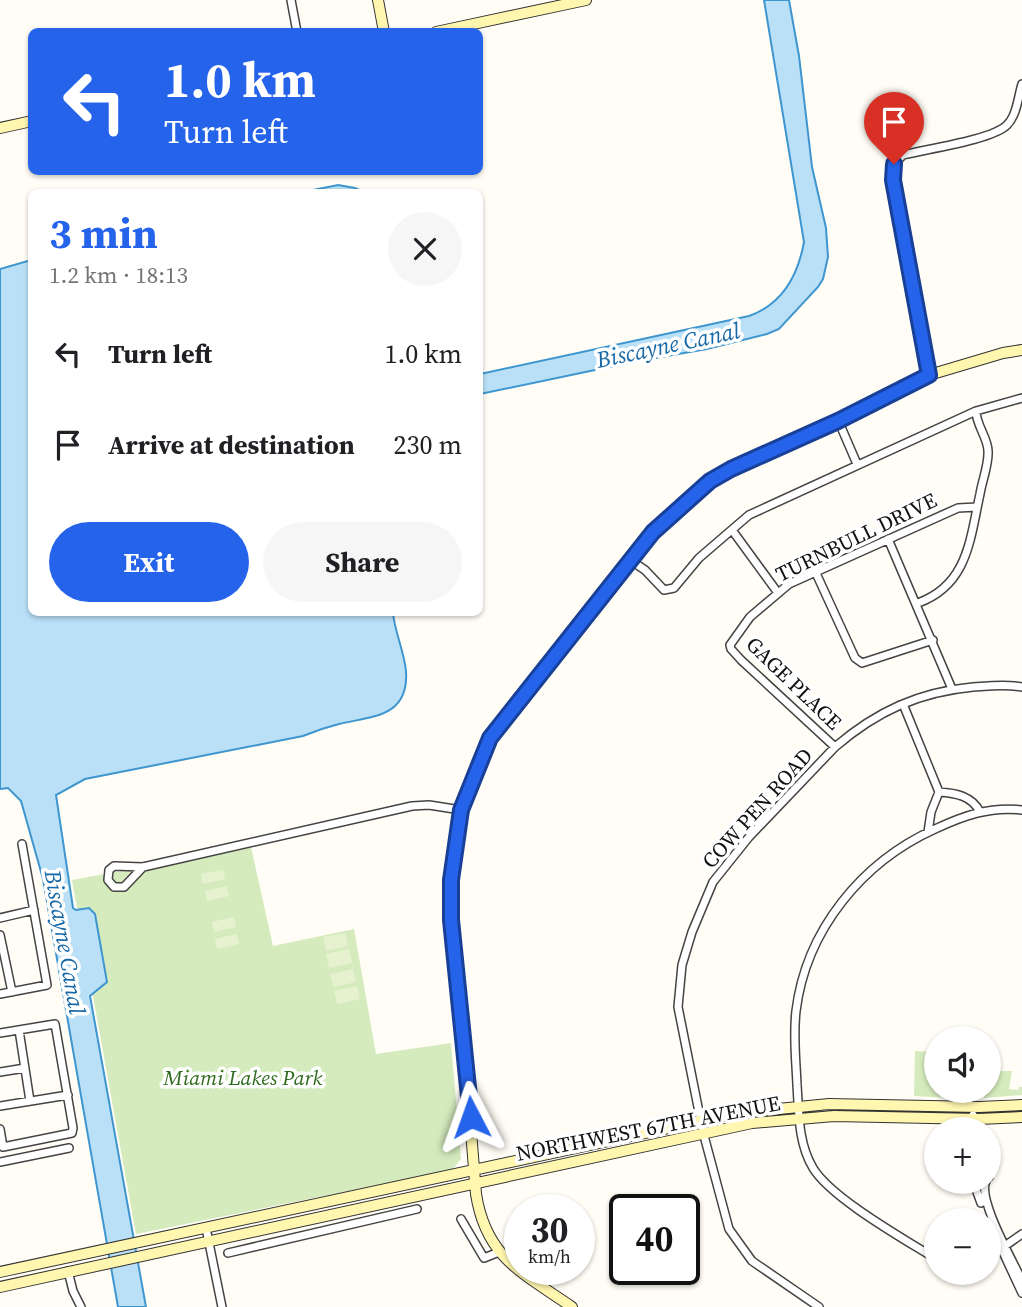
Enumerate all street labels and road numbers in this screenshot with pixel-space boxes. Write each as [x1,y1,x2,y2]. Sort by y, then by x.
street label: TURNBULL DRIVE [771,485,941,589]
street label: GAGE PLACE [740,630,848,736]
street label: COW PEN ROAD [695,742,819,874]
street label: NORTHWEST 67TH AVENUE [514,1088,782,1168]

